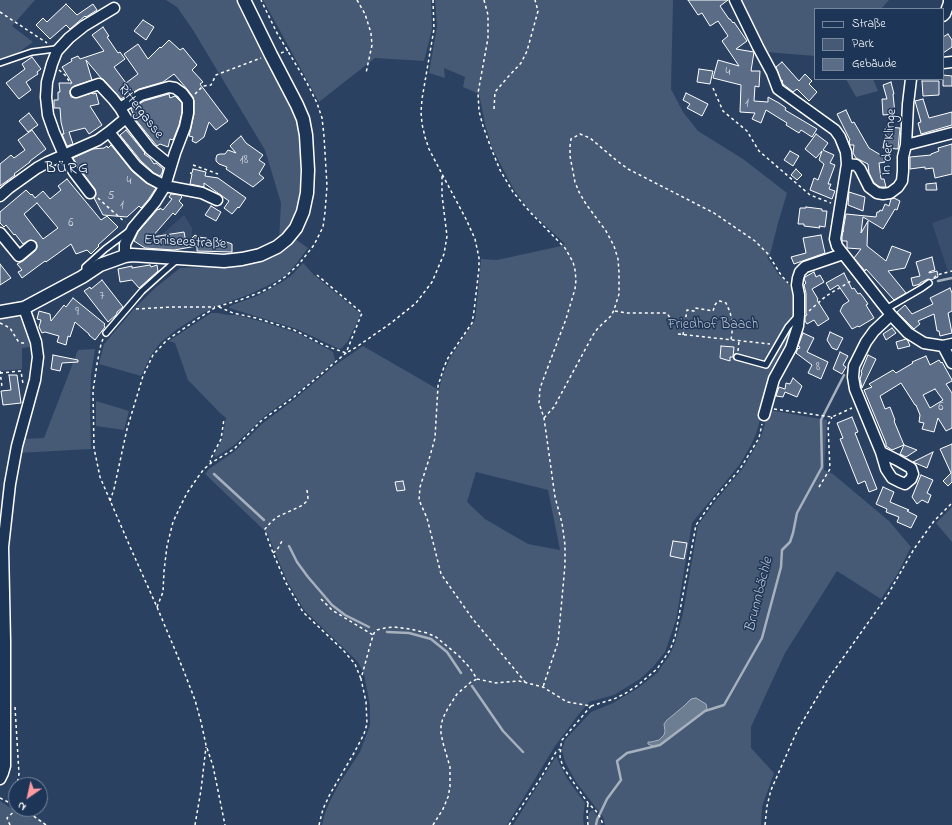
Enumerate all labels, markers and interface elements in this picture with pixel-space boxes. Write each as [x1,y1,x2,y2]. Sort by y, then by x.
legend [814,8,944,80]
text: Straße [852,15,886,33]
text: Park [852,35,874,53]
text: Gebäude [852,55,896,73]
house number: 4 [726,66,730,80]
street label: Rittergasse [113,81,167,143]
house number: 1 [745,97,749,111]
street label: In der Klinge [879,108,901,176]
house number: 18 [240,154,248,168]
district label: BÜRG [45,159,89,179]
house number: 4 [127,175,131,189]
house number: 5 [108,190,114,204]
house number: 1 [120,199,124,213]
house number: 6 [68,217,74,231]
street label: Ebniseestraße [143,232,227,254]
house number: 7 [100,290,104,304]
house number: 9 [75,306,79,320]
park label: Friedhof Baach [668,318,758,334]
house number: 8 [816,361,820,375]
house number: 6 [938,401,944,415]
water label: Brunnbächle [742,556,778,634]
north arrow [8,777,48,817]
text: N [14,797,29,815]

